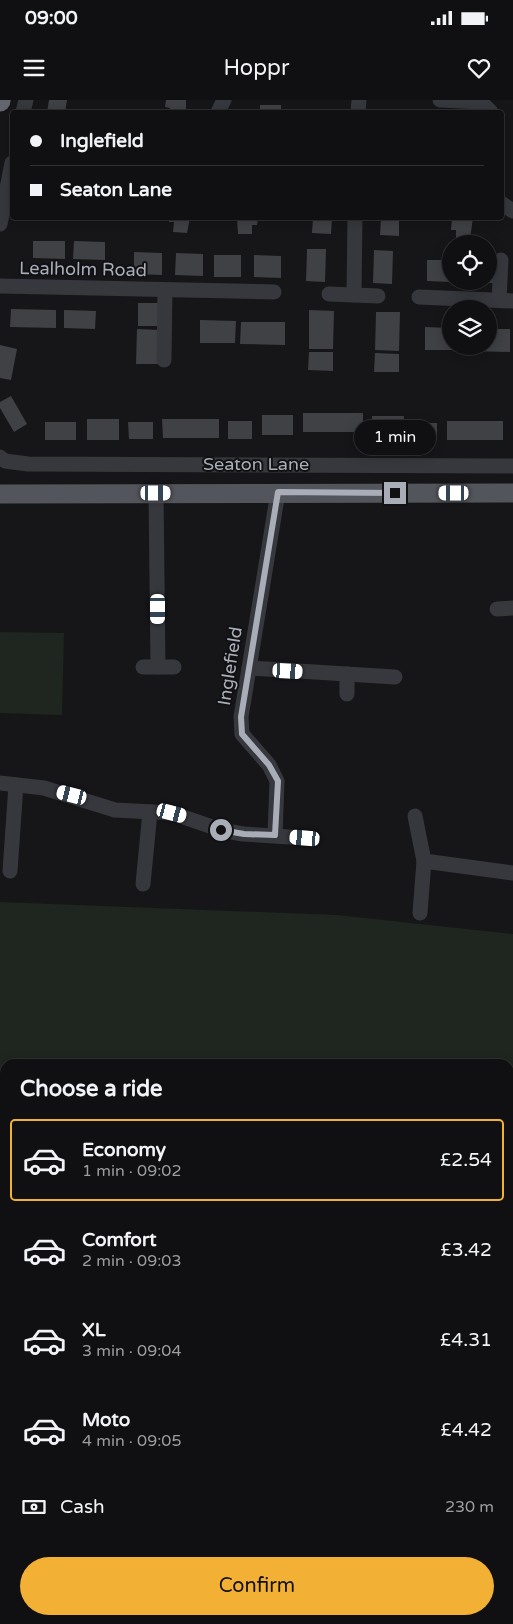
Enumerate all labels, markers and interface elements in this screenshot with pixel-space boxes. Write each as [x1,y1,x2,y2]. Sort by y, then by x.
text: 09:00 [25,7,78,29]
icon: menu [20,54,48,82]
icon: heart [465,54,493,82]
text: Hoppr [224,55,289,81]
text: Inglefield [60,130,144,152]
text: Seaton Lane [60,179,172,201]
map controls [442,235,497,355]
button: locate [442,235,497,290]
street label: Lealholm Road [19,257,147,281]
button: layers [442,300,497,355]
callout: 1 min [354,420,436,456]
text: 1 min [374,427,416,447]
street label: Seaton Lane [203,453,309,475]
route end [384,482,406,504]
car [141,486,171,501]
car [439,486,469,501]
car [150,594,165,624]
street label: Inglefield [213,625,247,707]
car [272,663,303,679]
car [55,784,88,806]
car [155,802,188,824]
route start [210,819,232,841]
car [289,829,320,847]
text: Choose a ride [20,1076,163,1102]
icon: car [22,1138,67,1183]
text: Economy [82,1139,166,1161]
text: £2.54 [440,1149,492,1171]
text: 1 min · 09:02 [82,1161,181,1181]
icon: car [22,1228,67,1273]
text: Comfort [82,1229,156,1251]
text: £3.42 [440,1239,492,1261]
text: 2 min · 09:03 [82,1251,181,1271]
icon: car [22,1318,67,1363]
text: XL [82,1319,106,1341]
text: £4.31 [440,1329,492,1351]
text: 3 min · 09:04 [82,1341,181,1361]
icon: car [22,1408,67,1453]
text: Moto [82,1409,130,1431]
text: £4.42 [440,1419,492,1441]
text: 4 min · 09:05 [82,1431,181,1451]
icon: cash [20,1493,48,1521]
text: Cash [60,1496,105,1518]
text: 230 m [445,1497,494,1517]
button: Confirm [20,1557,494,1615]

